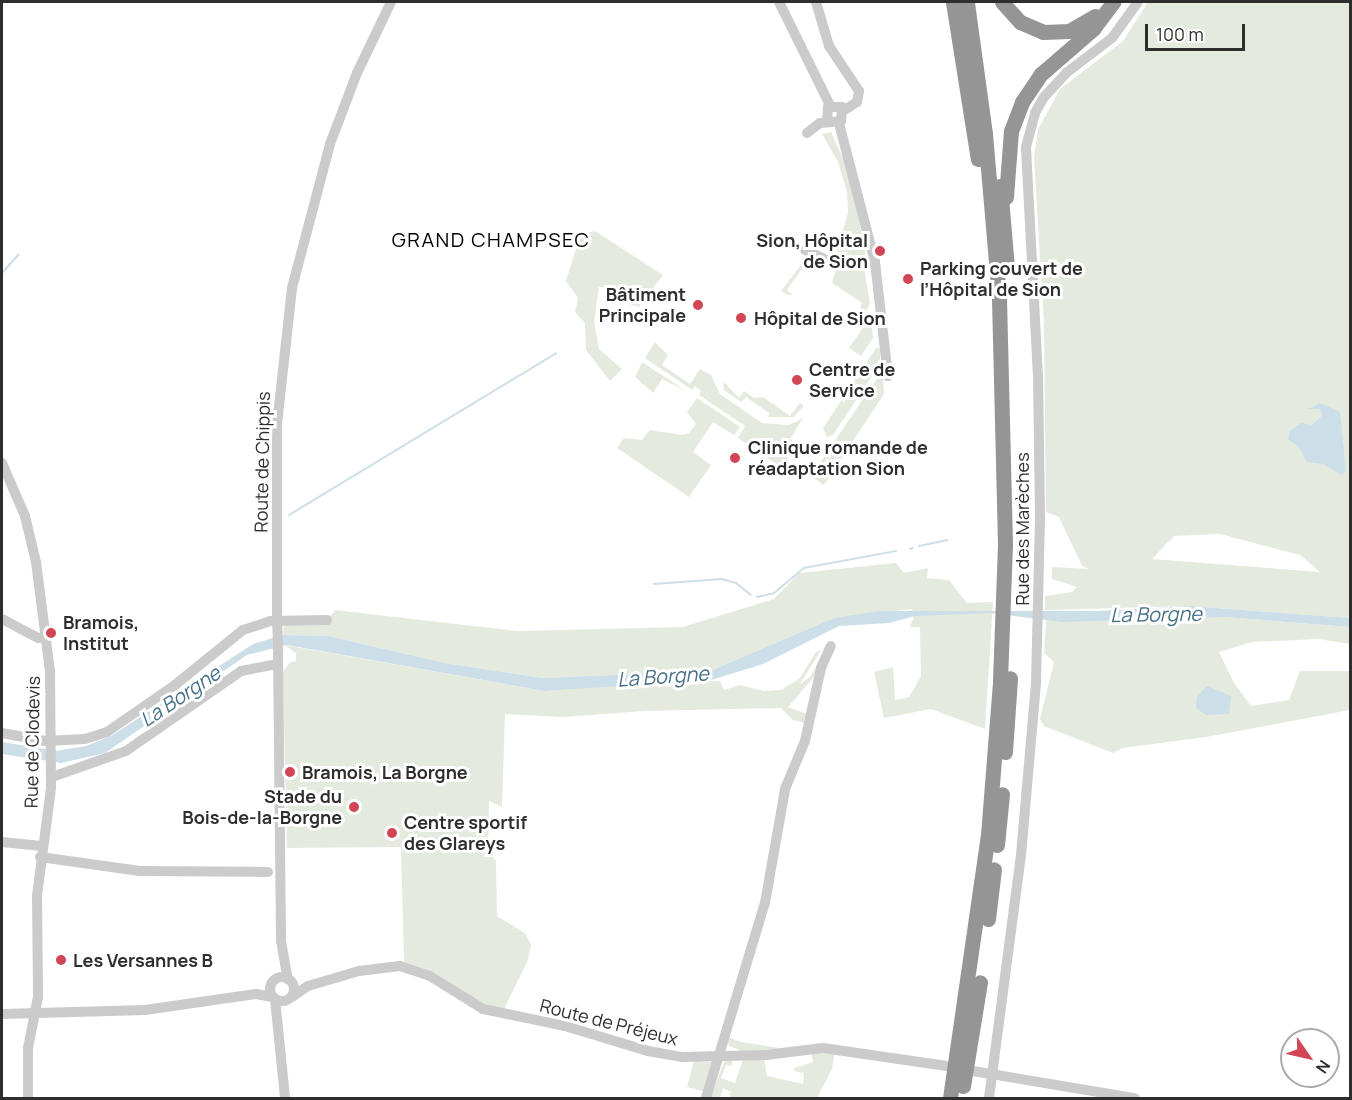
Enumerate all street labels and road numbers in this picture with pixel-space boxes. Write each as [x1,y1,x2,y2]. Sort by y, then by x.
street label: Route de Chippis [250,391,274,533]
street label: Rue des Marèches [1011,452,1033,606]
street label: Rue de Clodevis [20,676,44,808]
street label: Route de Préjeux [538,994,680,1050]

